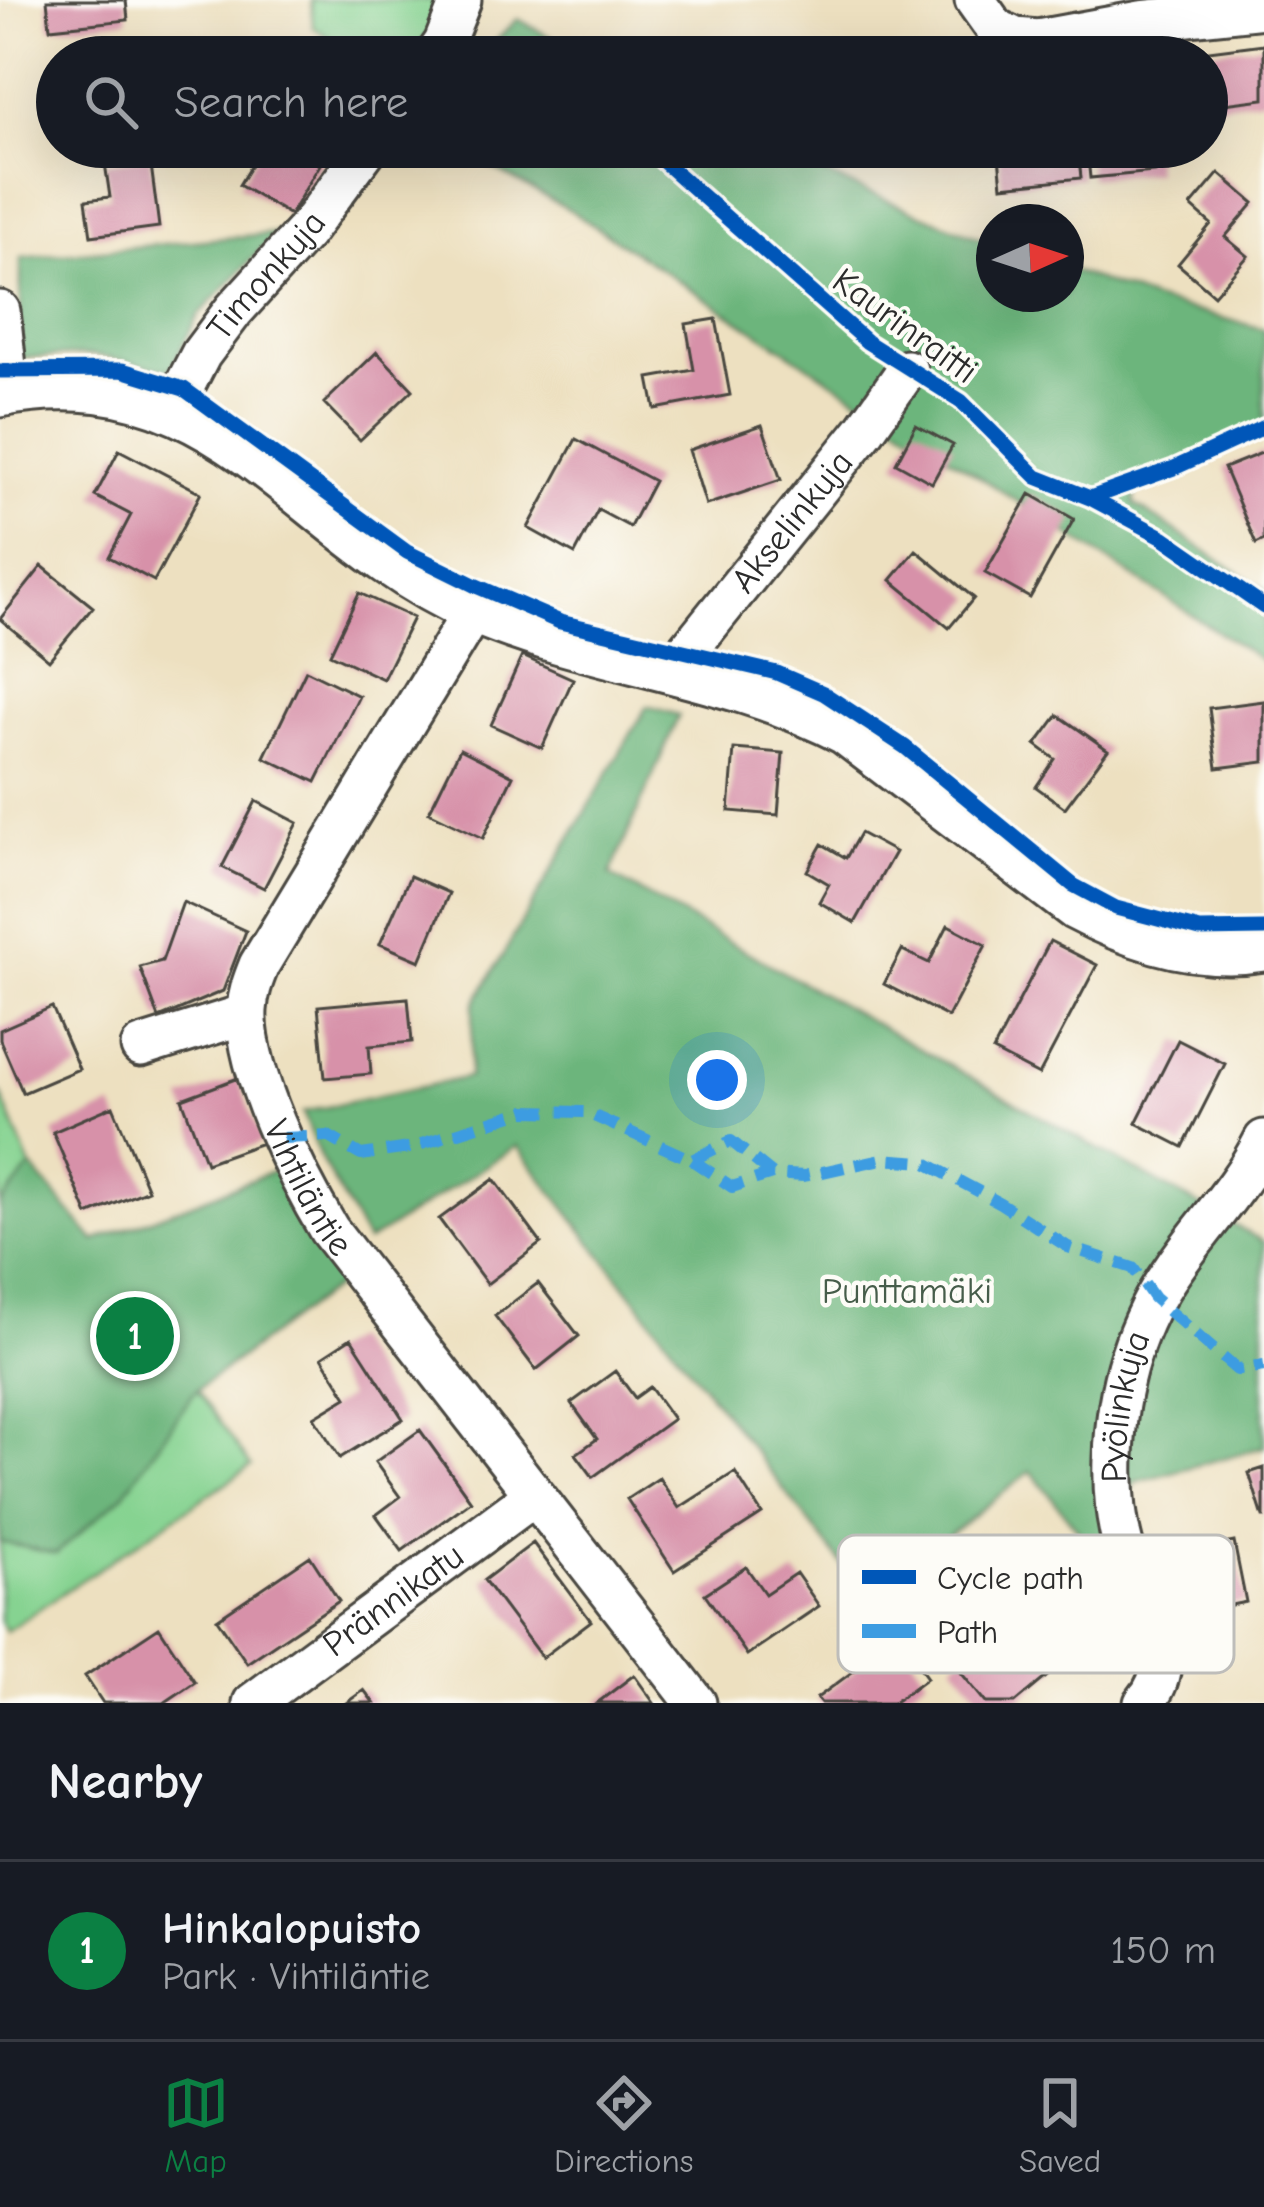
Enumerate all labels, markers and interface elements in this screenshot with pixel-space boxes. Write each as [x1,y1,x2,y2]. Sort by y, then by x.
search box [36,36,1228,168]
icon: search [78,69,144,135]
text: Search here [174,76,408,128]
street label: Timonkuja [198,203,334,348]
north arrow [976,204,1084,312]
street label: Kaurinraitti [825,260,985,392]
street label: Akselinkuja [722,442,861,600]
your location [687,1050,747,1110]
street label: Vihtiläntie [256,1114,362,1264]
park label: Punttamäki [822,1271,992,1312]
pin: 1 [96,1291,174,1381]
street label: Pyölinkuja [1093,1325,1158,1483]
street label: Prännikatu [315,1535,471,1665]
legend [838,1535,1234,1673]
text: Cycle path [937,1559,1084,1597]
text: Path [937,1613,998,1651]
text: Nearby [48,1752,202,1811]
text: Hinkalopuisto [162,1902,421,1954]
text: 1 [79,1928,95,1973]
text: 150 m [1110,1928,1216,1973]
text: Park · Vihtiläntie [162,1954,430,1999]
tab: Map [163,2070,229,2180]
tab: Directions [554,2070,694,2180]
tab: Saved [1019,2070,1101,2180]

